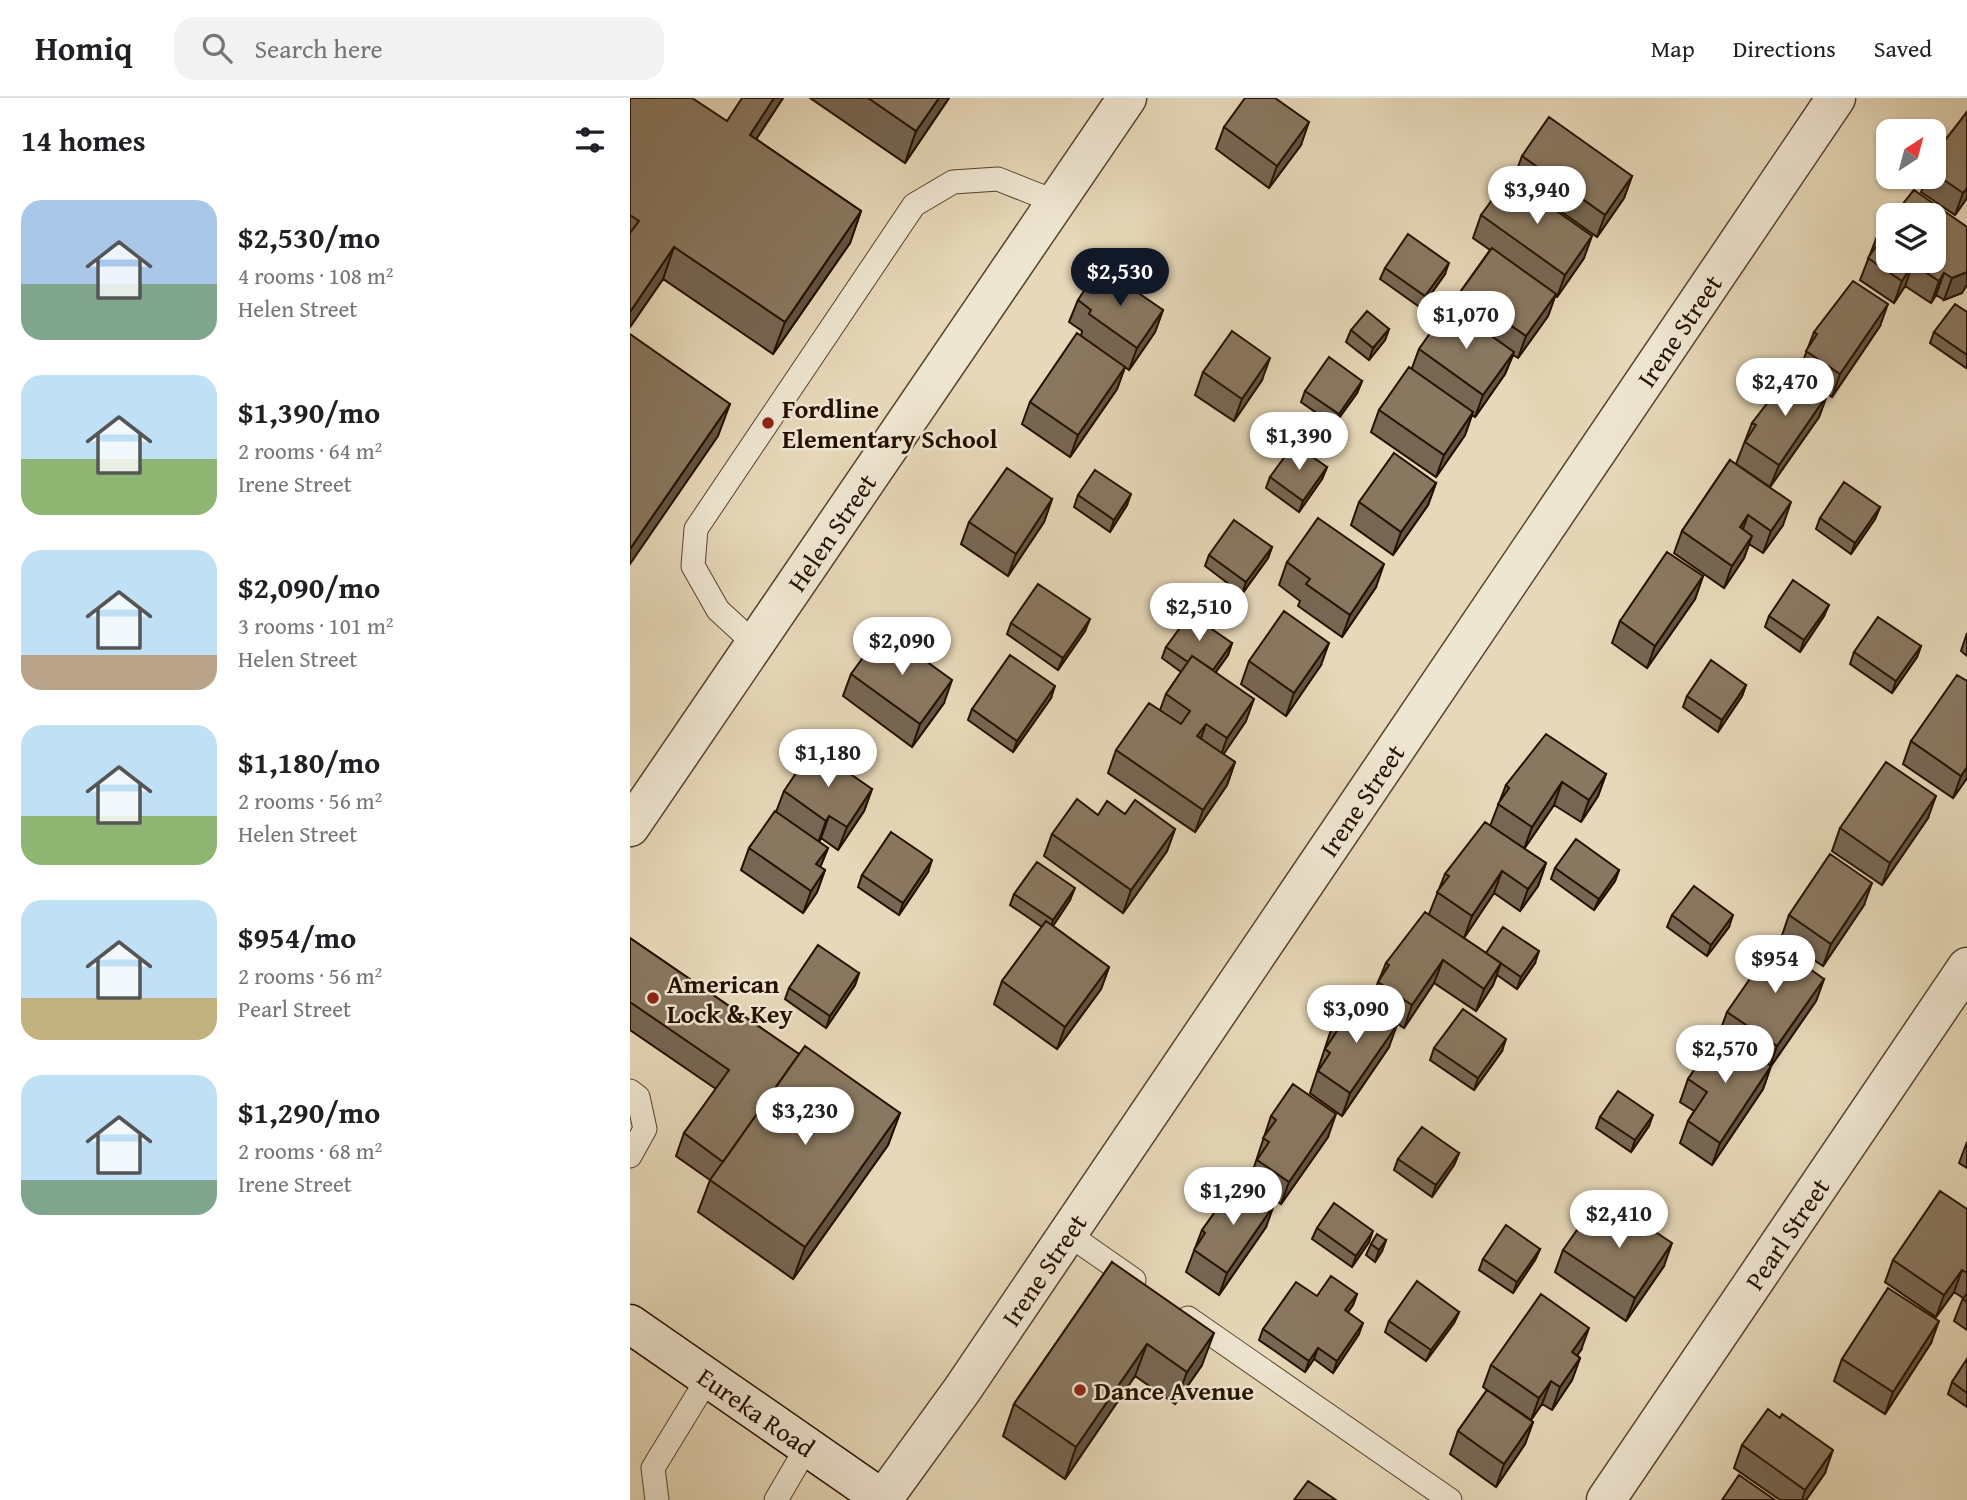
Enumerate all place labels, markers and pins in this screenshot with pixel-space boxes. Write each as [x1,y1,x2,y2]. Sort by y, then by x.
pin: $3,940 [1480,166,1594,226]
pin: $2,530 [1063,248,1177,308]
pin: $1,070 [1409,292,1523,351]
pin: $2,470 [1728,358,1842,418]
place label: Fordline Elementary School [782,389,998,458]
pin: $1,390 [1242,412,1356,472]
marker: Fordline Elementary School [760,415,776,431]
pin: $2,510 [1142,584,1256,643]
pin: $2,090 [845,618,959,677]
pin: $1,180 [771,730,885,789]
pin: $954 [1734,936,1816,995]
place label: American Lock & Key [667,964,794,1033]
pin: $3,090 [1299,986,1413,1045]
marker: American Lock & Key [645,990,661,1006]
pin: $2,570 [1668,1026,1782,1085]
pin: $3,230 [748,1088,862,1147]
pin: $1,290 [1176,1168,1290,1227]
pin: $2,410 [1562,1190,1676,1250]
place label: Dance Avenue [1094,1371,1254,1410]
marker: Dance Avenue [1072,1382,1088,1398]

